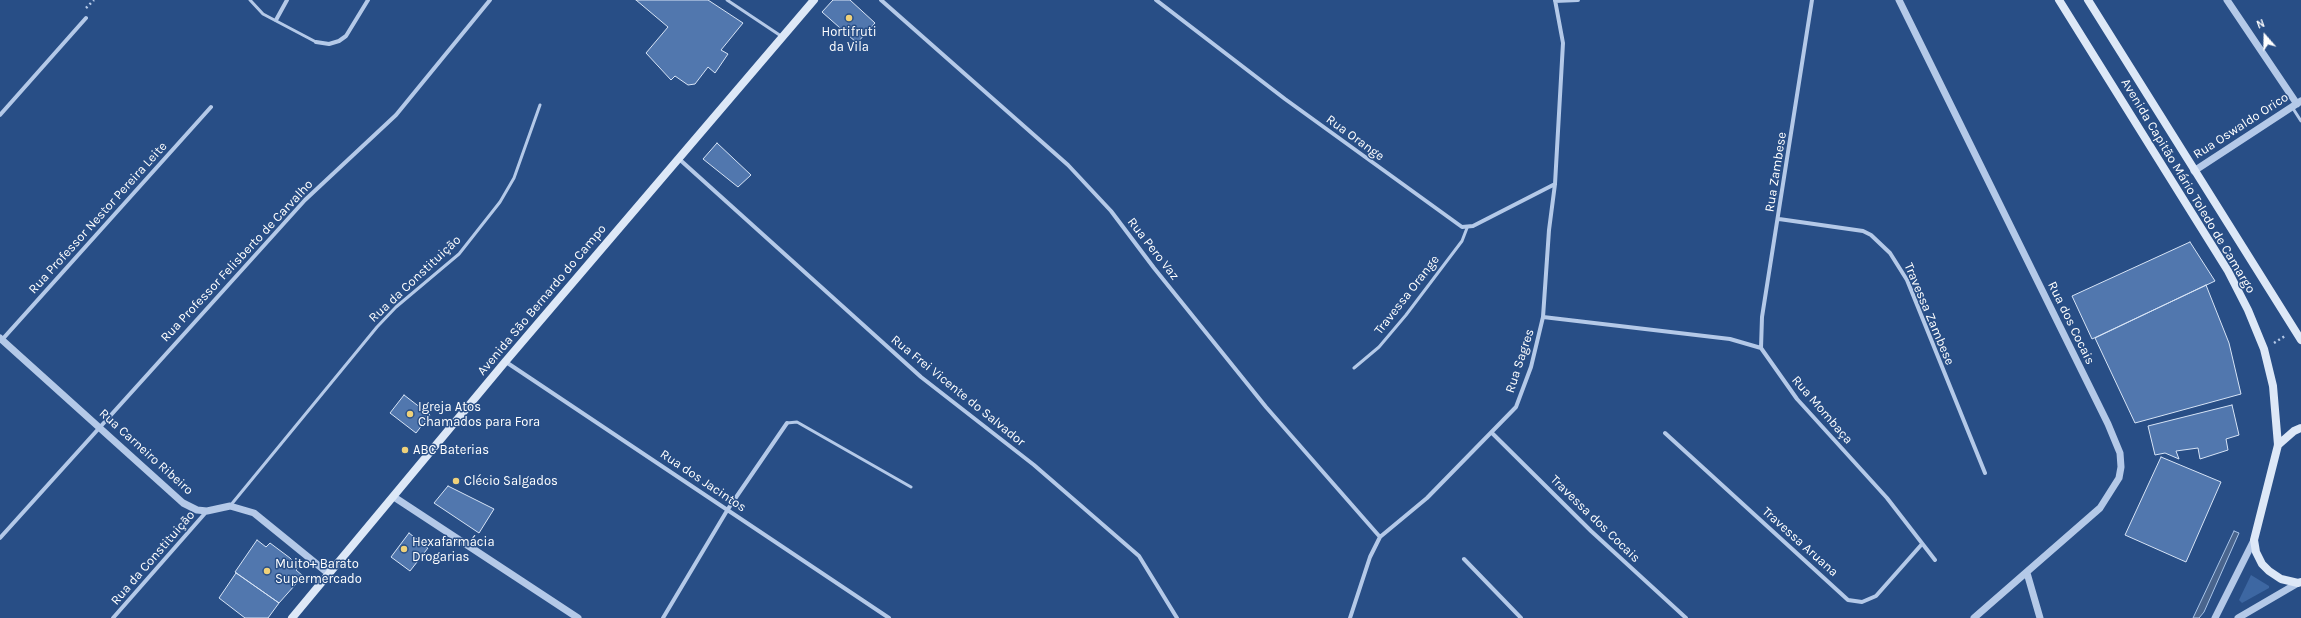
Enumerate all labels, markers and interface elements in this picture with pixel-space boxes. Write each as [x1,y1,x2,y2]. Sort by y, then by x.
marker: Hortifruti da Vila [844,13,854,23]
north arrow [2245,16,2285,56]
text: N [2255,17,2267,32]
place label: Hortifruti da Vila [821,24,877,55]
street label: Avenida Capitão Mário Toledo de Camargo [2118,76,2258,296]
street label: Rua Oswaldo Orico [2191,89,2291,163]
street label: Rua Orange [1323,112,1387,164]
street label: Rua Zambese [1762,131,1790,213]
street label: Rua Professor Nestor Pereira Leite [26,139,170,297]
street label: Rua Professor Felisberto de Carvalho [158,177,316,345]
street label: Rua Pero Vaz [1124,215,1182,283]
street label: Avenida São Bernardo do Campo [474,221,610,379]
street label: Rua da Constituição [366,232,464,326]
street label: Travessa Orange [1371,252,1443,338]
street label: Travessa Zambese [1900,261,1958,367]
street label: Rua dos Cocais [2044,279,2098,367]
street label: Rua Sagres [1502,327,1538,395]
street label: Rua Frei Vicente do Salvador [888,332,1028,450]
street label: Rua Mombaça [1788,373,1856,447]
place label: Igreja Atos Chamados para Fora [418,399,540,430]
street label: Rua Carneiro Ribeiro [96,406,196,498]
marker: Igreja Atos Chamados para Fora [405,409,415,419]
place label: ABC Baterias [413,442,489,458]
marker: ABC Baterias [400,445,410,455]
street label: Rua dos Jacintos [657,446,749,516]
street label: Travessa dos Cocais [1547,472,1643,566]
place label: Clécio Salgados [464,473,558,489]
marker: Clécio Salgados [451,476,461,486]
street label: Travessa Aruana [1759,504,1841,580]
street label: Rua da Constituição [108,508,198,608]
place label: Hexafarmácia Drogarias [412,534,495,565]
marker: Hexafarmácia Drogarias [399,544,409,554]
place label: Muito+ Barato Supermercado [275,556,362,587]
marker: Muito+ Barato Supermercado [262,566,272,576]

